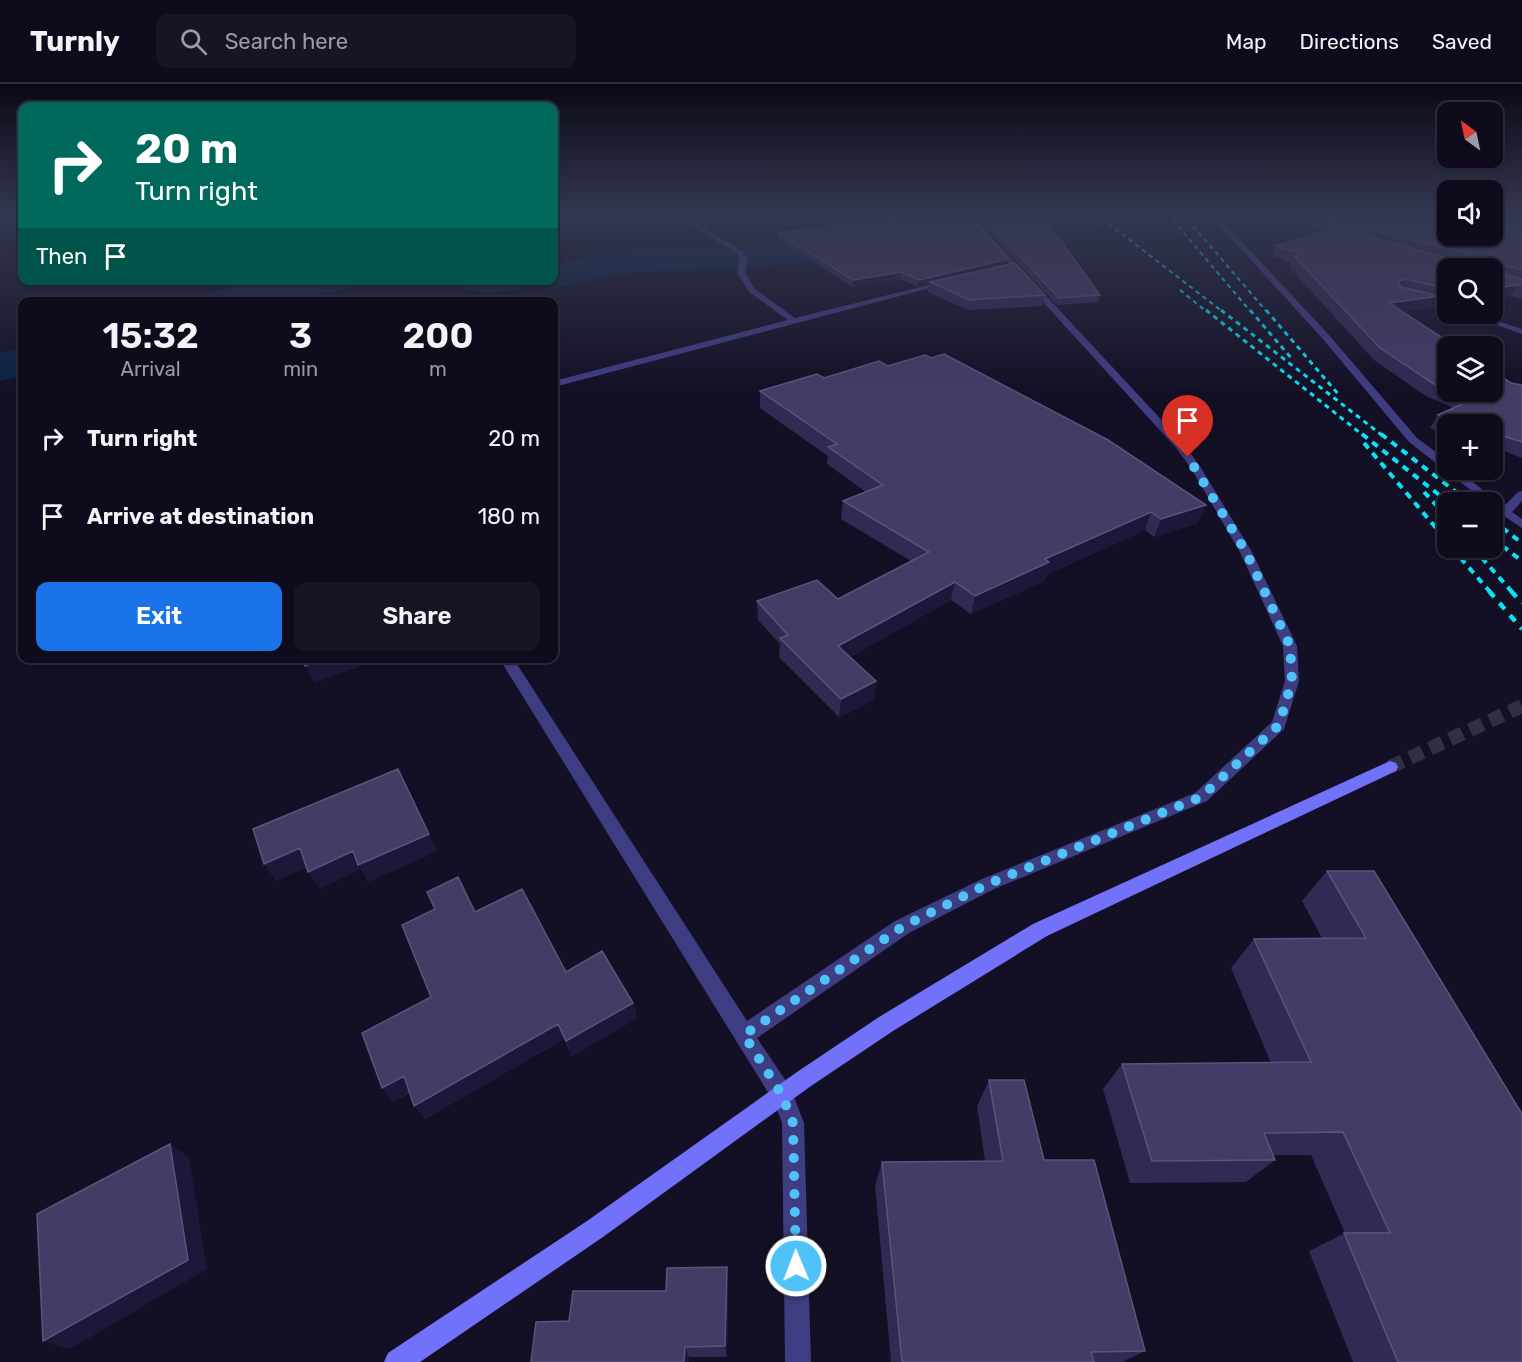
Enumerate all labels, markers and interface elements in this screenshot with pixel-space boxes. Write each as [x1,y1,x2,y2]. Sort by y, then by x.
search box [156,14,576,68]
text: Turnly [30,25,120,58]
icon: search [177,25,210,58]
text: Search here [225,28,348,55]
text: Map [1226,29,1267,54]
text: Directions [1300,29,1399,54]
text: Saved [1432,29,1492,54]
north arrow [1437,102,1503,168]
map controls [1437,102,1503,558]
text: 20 m [135,124,238,174]
icon: right [36,126,114,204]
text: Turn right [135,175,258,207]
button: sound [1437,180,1503,246]
icon: arrive [99,240,132,273]
text: Then [36,243,87,270]
button: search [1437,258,1503,324]
text: 15:32 [103,314,199,357]
text: 3 [289,314,312,357]
text: 200 [403,314,473,357]
button: layers [1437,336,1503,402]
text: Arrival [121,357,181,381]
text: min [283,357,318,381]
text: m [429,357,447,381]
pin [1162,395,1213,457]
icon: arrive [1171,404,1204,437]
button: + [1437,414,1503,480]
icon: right [36,422,69,455]
text: Turn right [87,425,197,452]
text: 20 m [488,425,540,452]
button: − [1437,492,1503,558]
icon: arrive [36,500,69,533]
text: Arrive at destination [87,503,314,530]
text: 180 m [478,503,540,530]
button: Exit [36,582,282,651]
button: Share [294,582,540,651]
position arrow [764,1234,828,1298]

